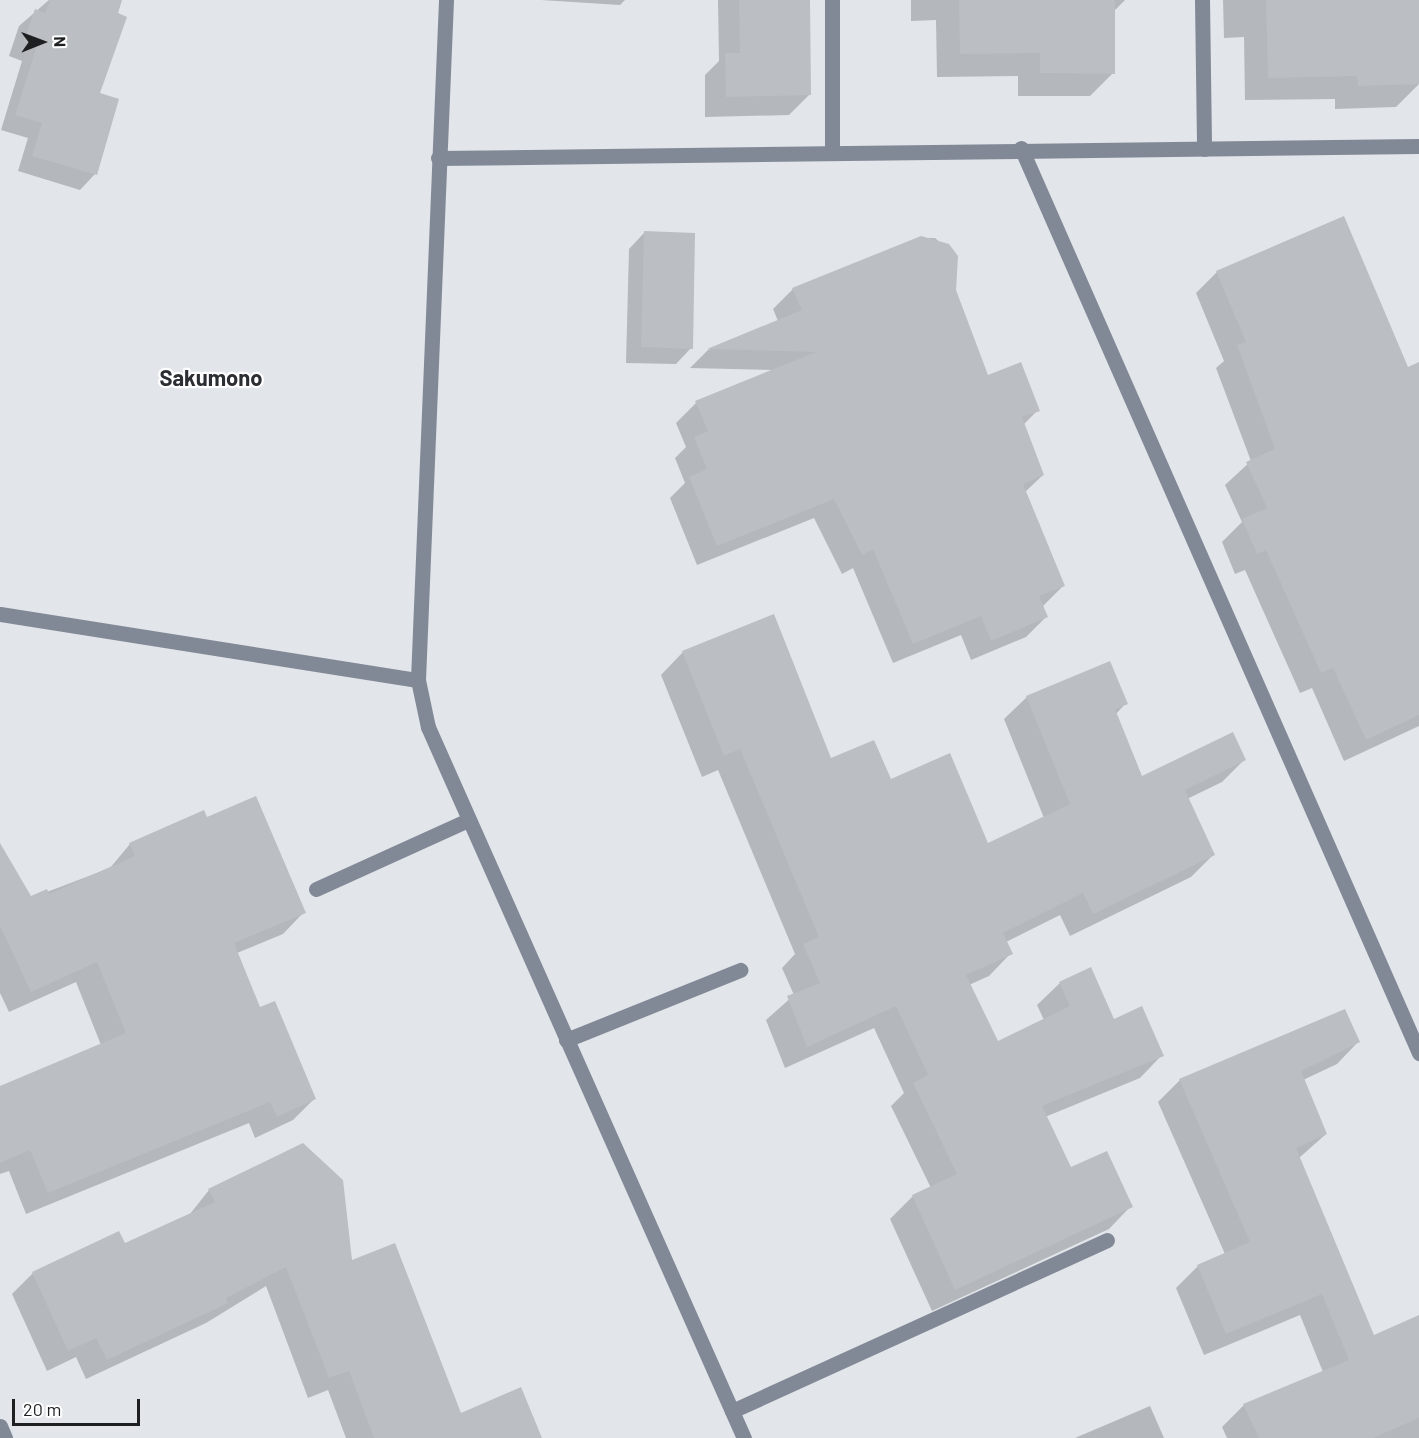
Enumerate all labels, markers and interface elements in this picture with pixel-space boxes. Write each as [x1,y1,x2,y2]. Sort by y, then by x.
north arrow [12,12,72,72]
text: N [51,36,70,47]
district label: Sakumono [159,365,263,391]
scale bar [15,1387,142,1425]
text: 20 m [23,1398,61,1420]

